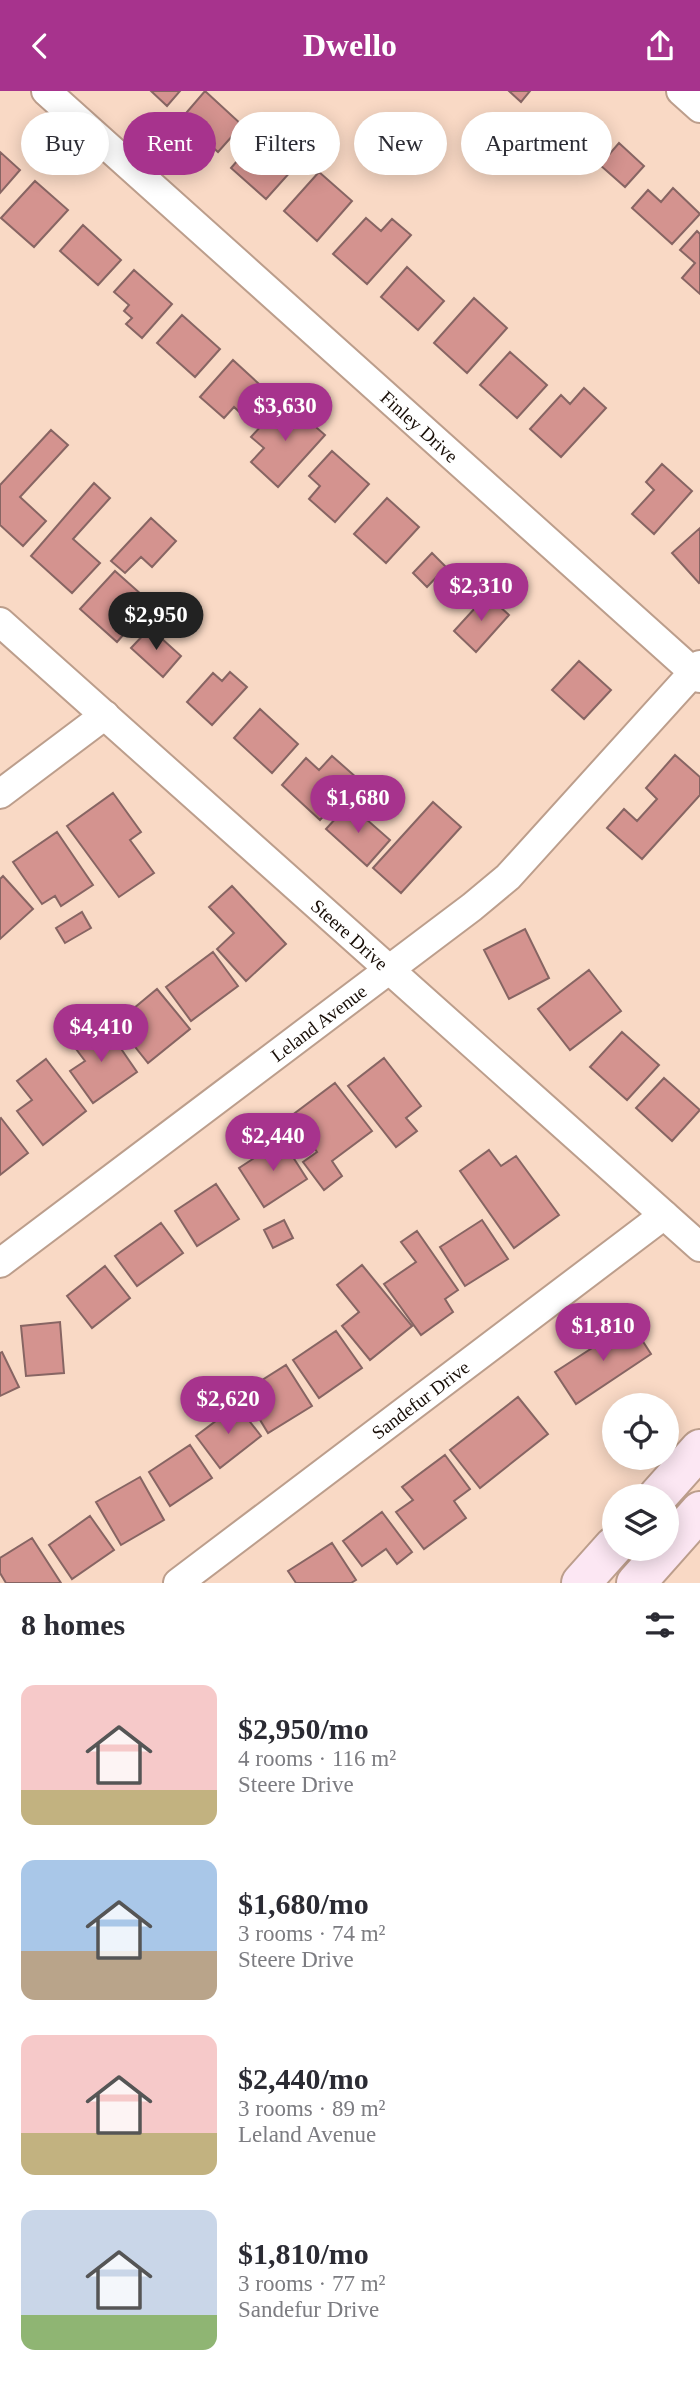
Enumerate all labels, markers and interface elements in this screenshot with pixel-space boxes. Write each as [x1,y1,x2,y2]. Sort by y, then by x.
icon: back [21,27,59,65]
text: Dwello [303,27,397,63]
icon: share [641,27,679,65]
chip: Buy [21,112,109,175]
chip: Rent [123,112,216,175]
chip: Filters [230,112,340,175]
chip: New [354,112,447,175]
chip: Apartment [461,112,612,175]
pin: $3,630 [228,383,342,443]
street label: Finley Drive [377,386,463,466]
text: $3,630 [253,393,317,418]
pin: $2,310 [424,563,538,623]
text: $2,310 [449,573,513,598]
pin: $2,950 [99,593,213,652]
text: $2,950 [124,602,188,627]
pin: $1,680 [301,775,415,835]
text: $1,680 [326,785,390,810]
street label: Steere Drive [307,895,392,974]
street label: Leland Avenue [267,980,370,1065]
pin: $4,410 [44,1005,158,1064]
text: $4,410 [69,1014,133,1039]
pin: $2,440 [216,1114,330,1173]
text: $2,440 [241,1123,305,1148]
pin: $1,810 [546,1303,660,1363]
text: $1,810 [571,1313,635,1338]
street label: Sandefur Drive [368,1356,473,1443]
pin: $2,620 [171,1377,285,1436]
text: $2,620 [196,1386,260,1411]
map controls [602,1393,679,1561]
button: locate [602,1393,679,1470]
button: layers [602,1484,679,1561]
icon: filters [641,1606,679,1644]
text: 8 homes [21,1608,125,1641]
text: $2,950/mo [238,1712,369,1745]
icon: home [77,1713,161,1797]
text: 4 rooms · 116 m² [238,1746,396,1771]
text: Steere Drive [238,1772,354,1797]
text: $1,680/mo [238,1887,369,1920]
icon: home [77,1888,161,1972]
text: 3 rooms · 74 m² [238,1921,385,1946]
text: Steere Drive [238,1947,354,1972]
text: $2,440/mo [238,2062,369,2095]
icon: home [77,2063,161,2147]
text: 3 rooms · 89 m² [238,2096,385,2121]
text: Leland Avenue [238,2122,376,2147]
text: $1,810/mo [238,2237,369,2270]
icon: home [77,2238,161,2322]
text: 3 rooms · 77 m² [238,2271,385,2296]
text: Sandefur Drive [238,2297,379,2322]

